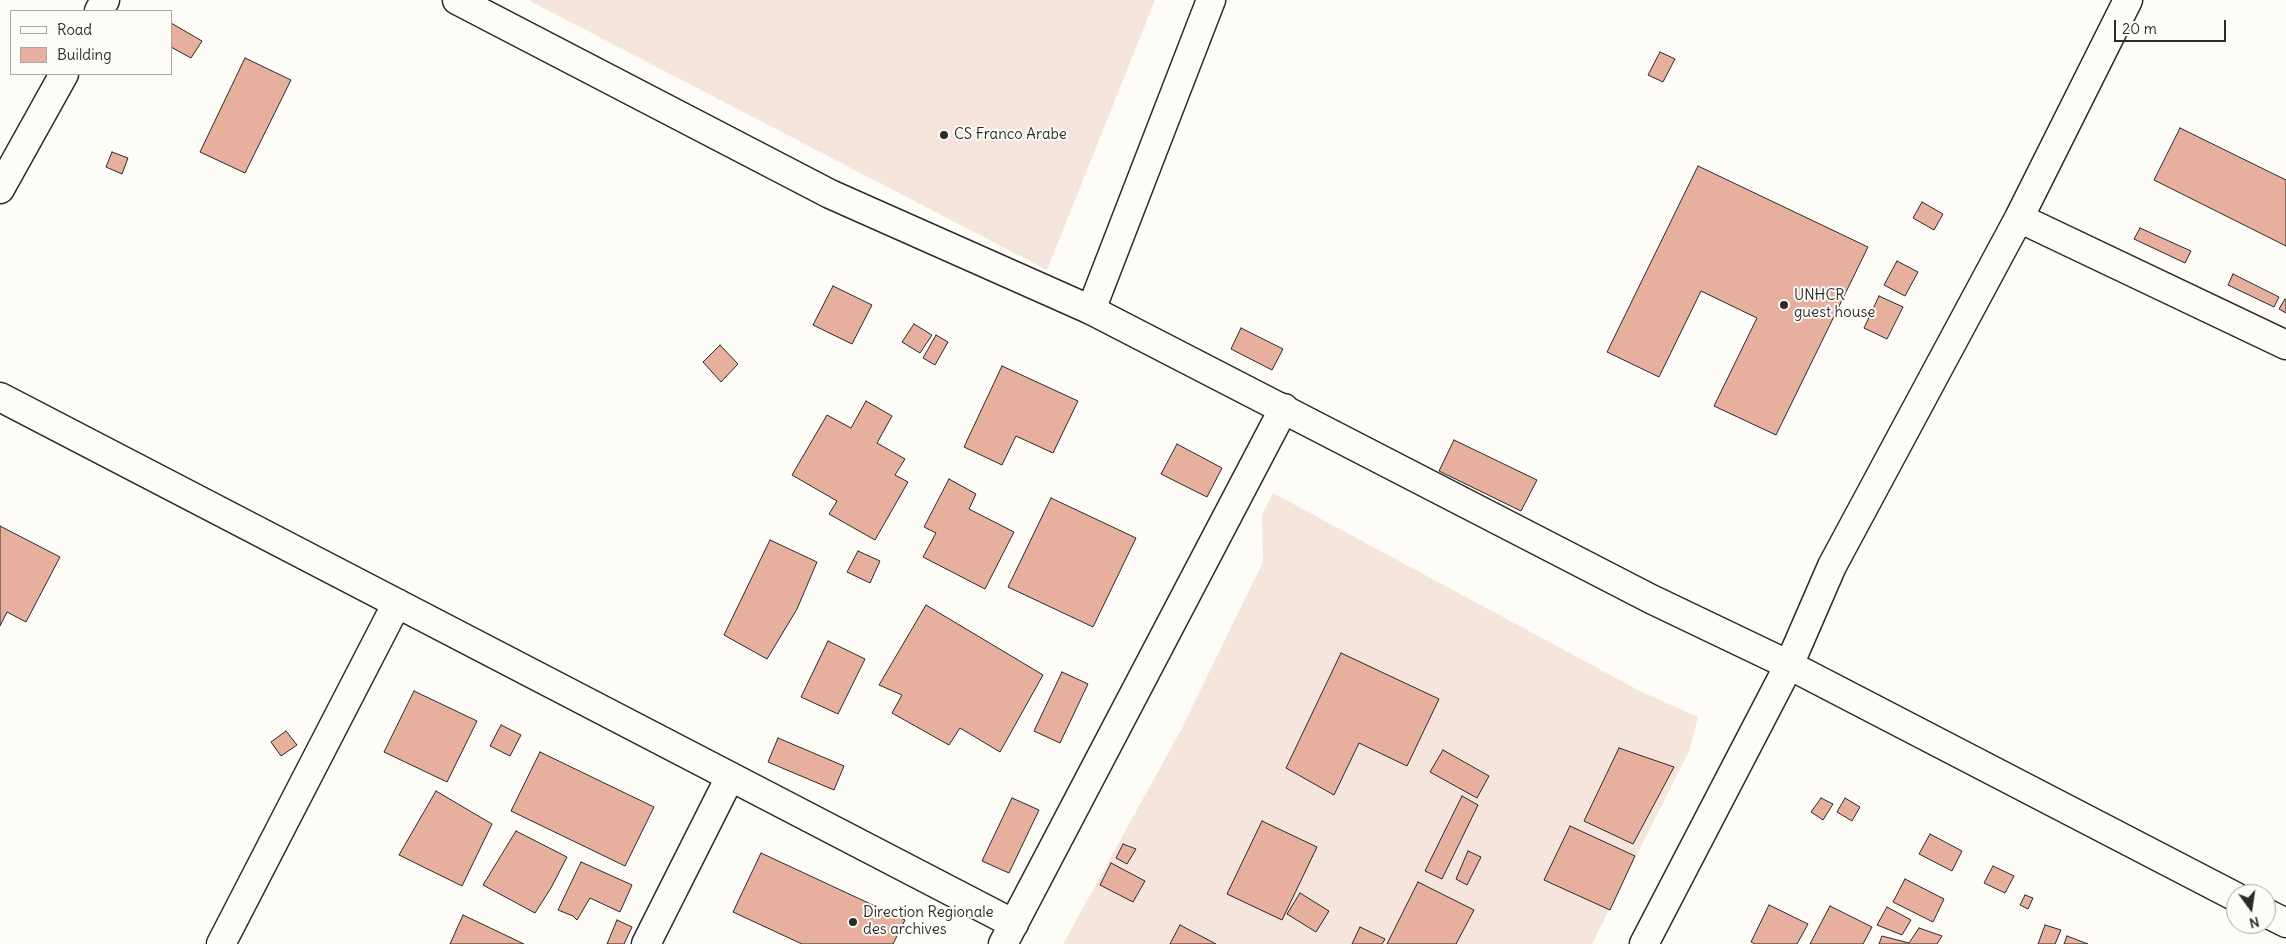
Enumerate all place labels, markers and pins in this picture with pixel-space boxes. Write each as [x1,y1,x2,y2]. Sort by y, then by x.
place label: CS Franco Arabe [954,126,1067,144]
marker: CS Franco Arabe [938,129,950,141]
place label: UNHCR guest house [1794,287,1875,322]
marker: UNHCR guest house [1778,299,1790,311]
place label: Direction Regionale des archives [863,904,994,939]
marker: Direction Regionale des archives [847,916,859,928]

